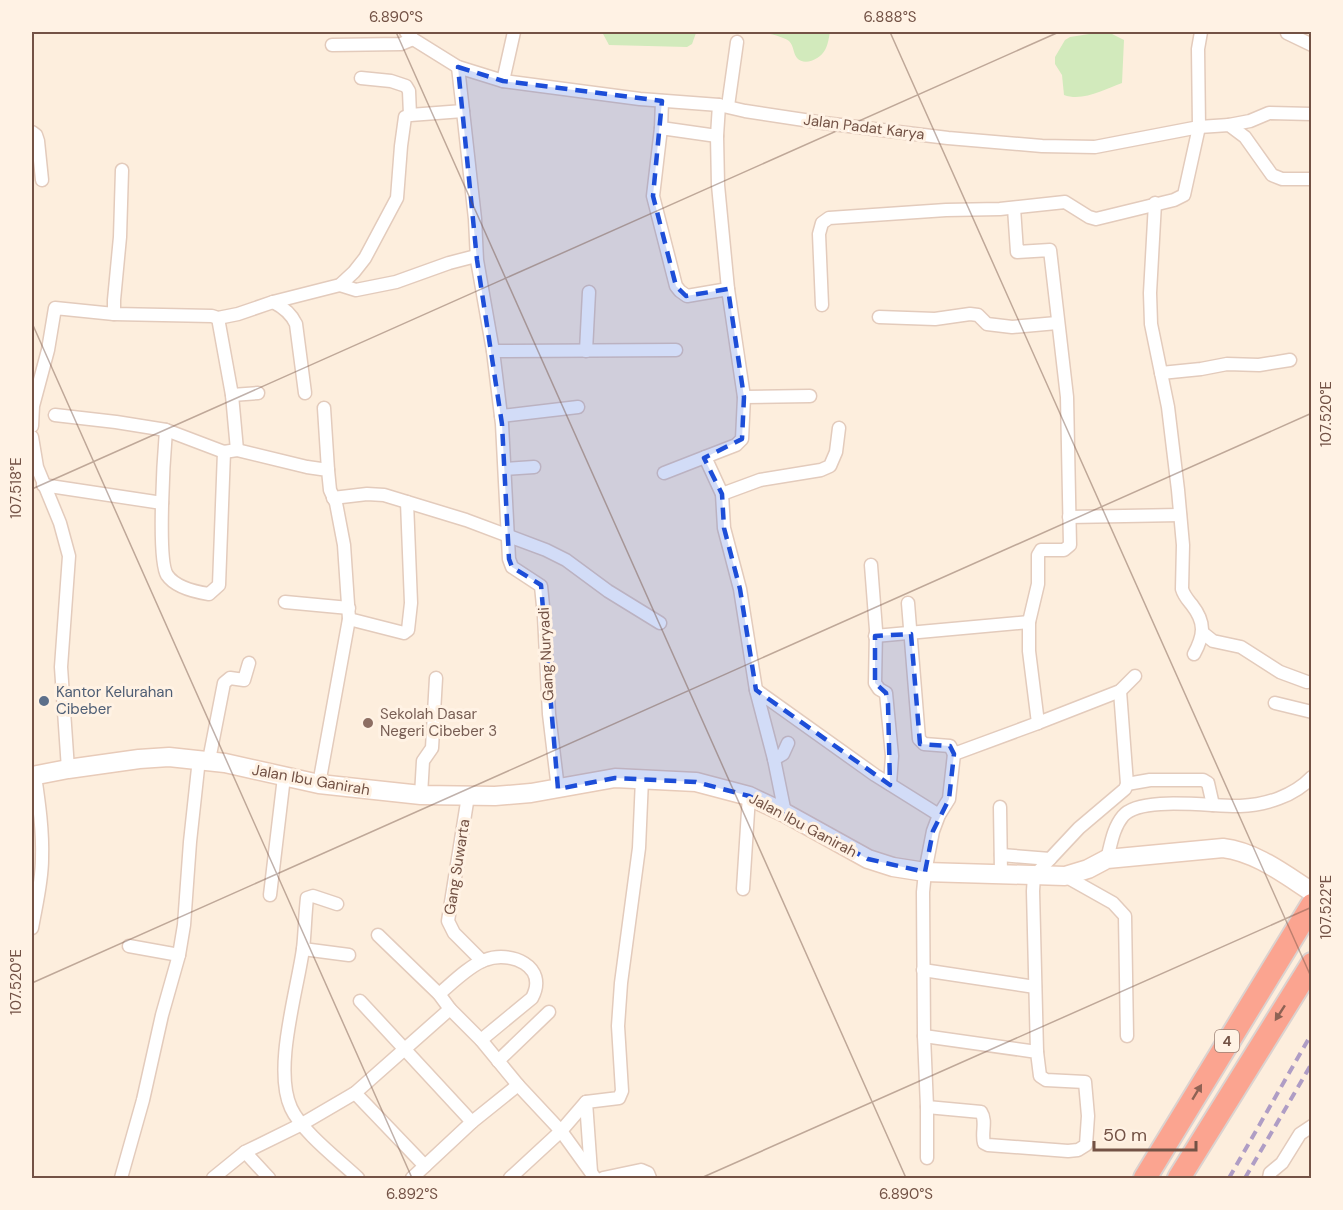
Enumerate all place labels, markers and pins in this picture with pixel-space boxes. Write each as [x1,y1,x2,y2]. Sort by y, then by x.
place label: Kantor Kelurahan Cibeber [56,682,173,719]
marker: Kantor Kelurahan Cibeber [37,694,51,708]
place label: Sekolah Dasar Negeri Cibeber 3 [380,704,497,741]
marker: Sekolah Dasar Negeri Cibeber 3 [361,716,375,730]

